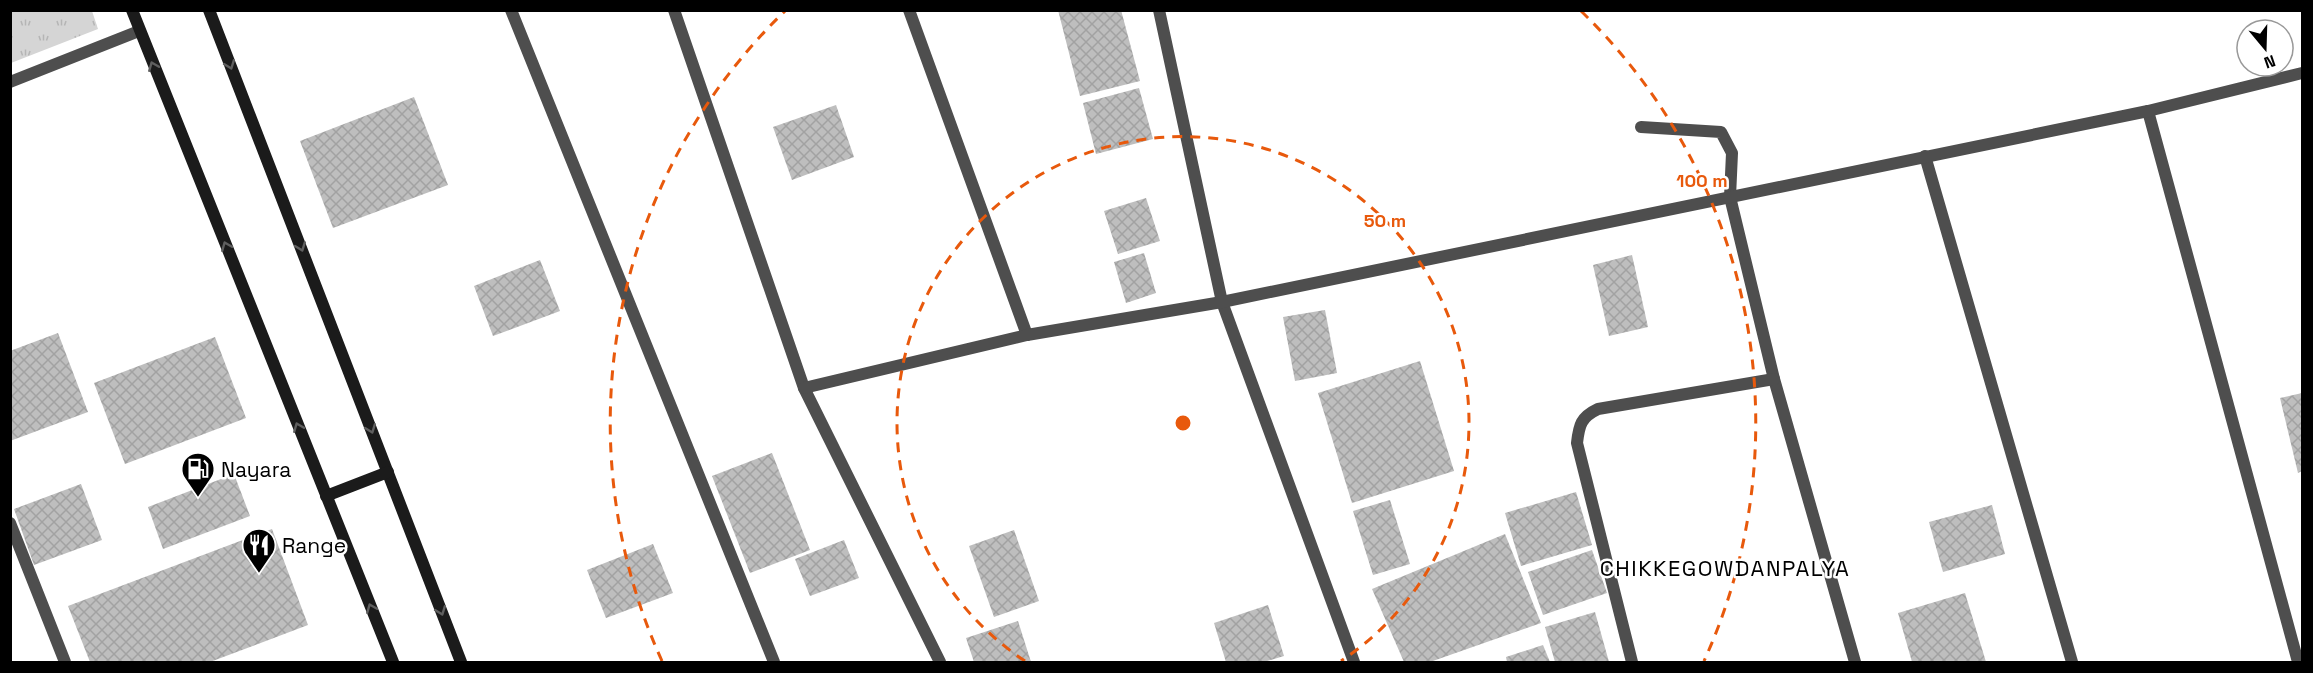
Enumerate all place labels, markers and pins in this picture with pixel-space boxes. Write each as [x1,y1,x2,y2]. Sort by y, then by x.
centre of rings [1173,413,1193,433]
fuel station icon: Nayara [180,451,216,498]
place label: Nayara [221,456,291,483]
restaurant icon: Range [241,527,277,574]
place label: Range [282,532,346,559]

